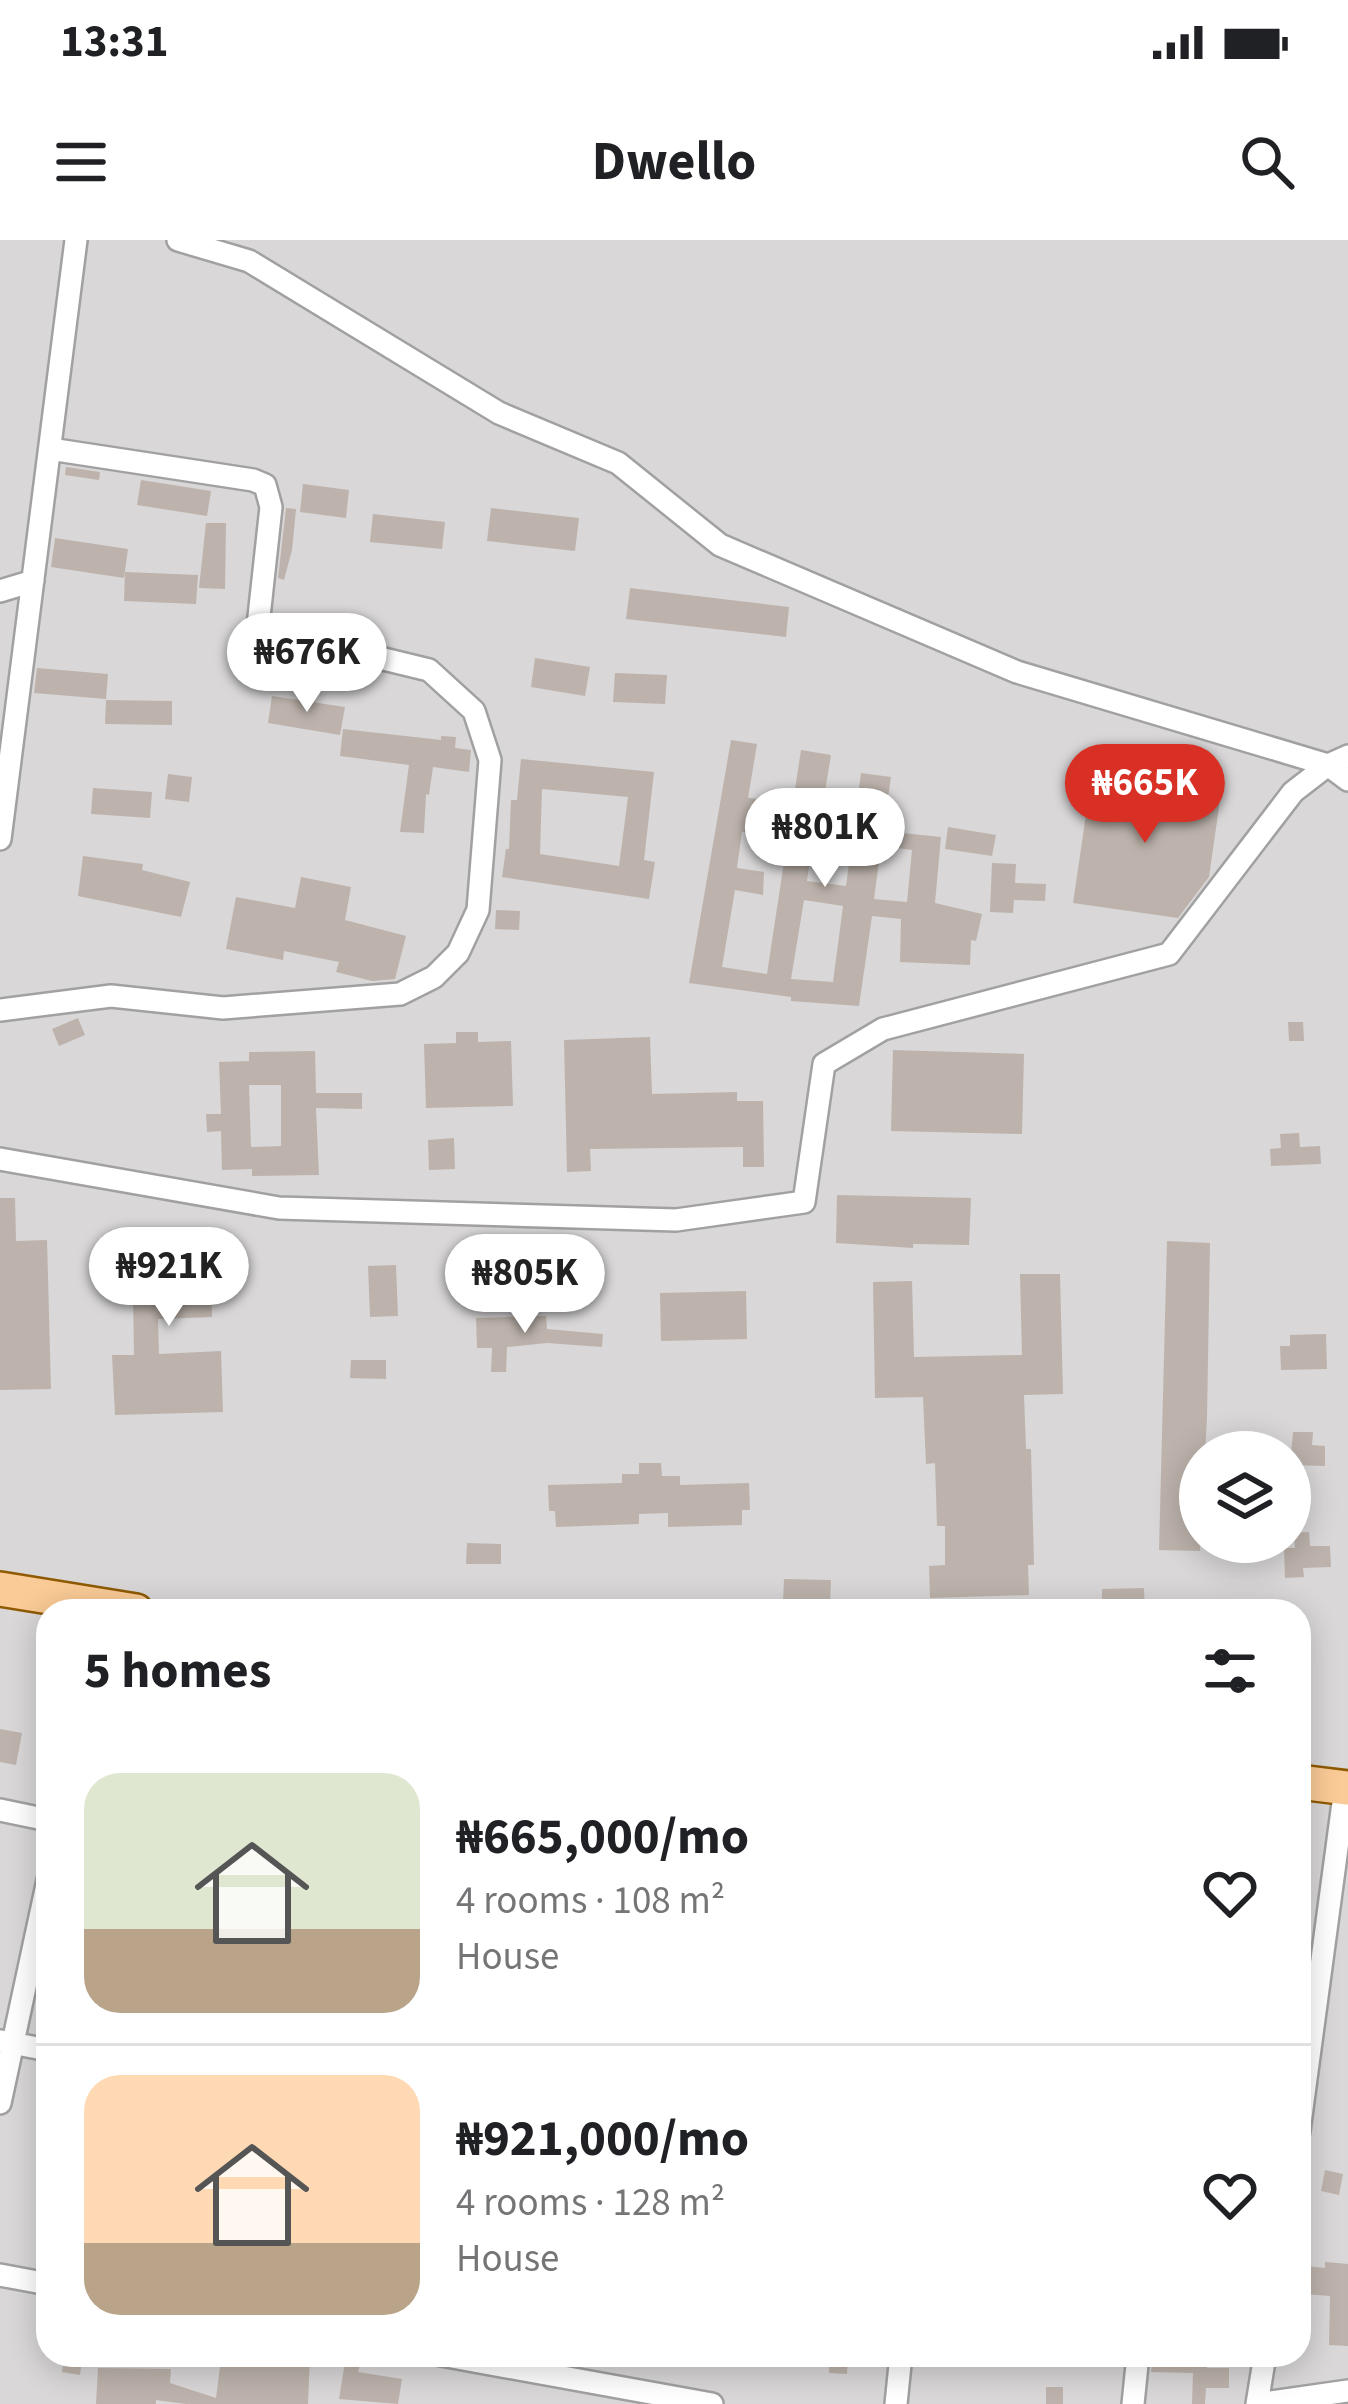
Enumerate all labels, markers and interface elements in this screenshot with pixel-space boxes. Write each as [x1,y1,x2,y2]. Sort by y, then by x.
text: 13:31 [60,10,169,74]
text: Dwello [592,124,756,201]
icon: menu [48,129,114,195]
icon: search [1234,129,1300,195]
pin: ₦676K [223,613,391,715]
text: ₦676K [254,624,360,680]
pin: ₦665K [1061,744,1229,846]
text: ₦665K [1092,755,1198,811]
pin: ₦801K [741,788,909,890]
text: ₦801K [772,799,878,855]
pin: ₦921K [85,1227,253,1329]
pin: ₦805K [441,1234,609,1336]
text: ₦921K [116,1238,222,1294]
text: ₦805K [472,1245,578,1301]
map controls [1179,1431,1311,1563]
button: layers [1179,1431,1311,1563]
text: 5 homes [84,1635,271,1707]
icon: filters [1197,1638,1263,1704]
text: ₦665,000/mo [456,1801,749,1873]
icon: home [180,1821,324,1965]
icon: heart [1197,1860,1263,1926]
text: 4 rooms · 108 m² [456,1873,725,1929]
text: House [456,1929,559,1985]
text: ₦921,000/mo [456,2103,749,2175]
icon: home [180,2123,324,2267]
icon: heart [1197,2162,1263,2228]
text: 4 rooms · 128 m² [456,2175,725,2231]
text: House [456,2231,559,2287]

